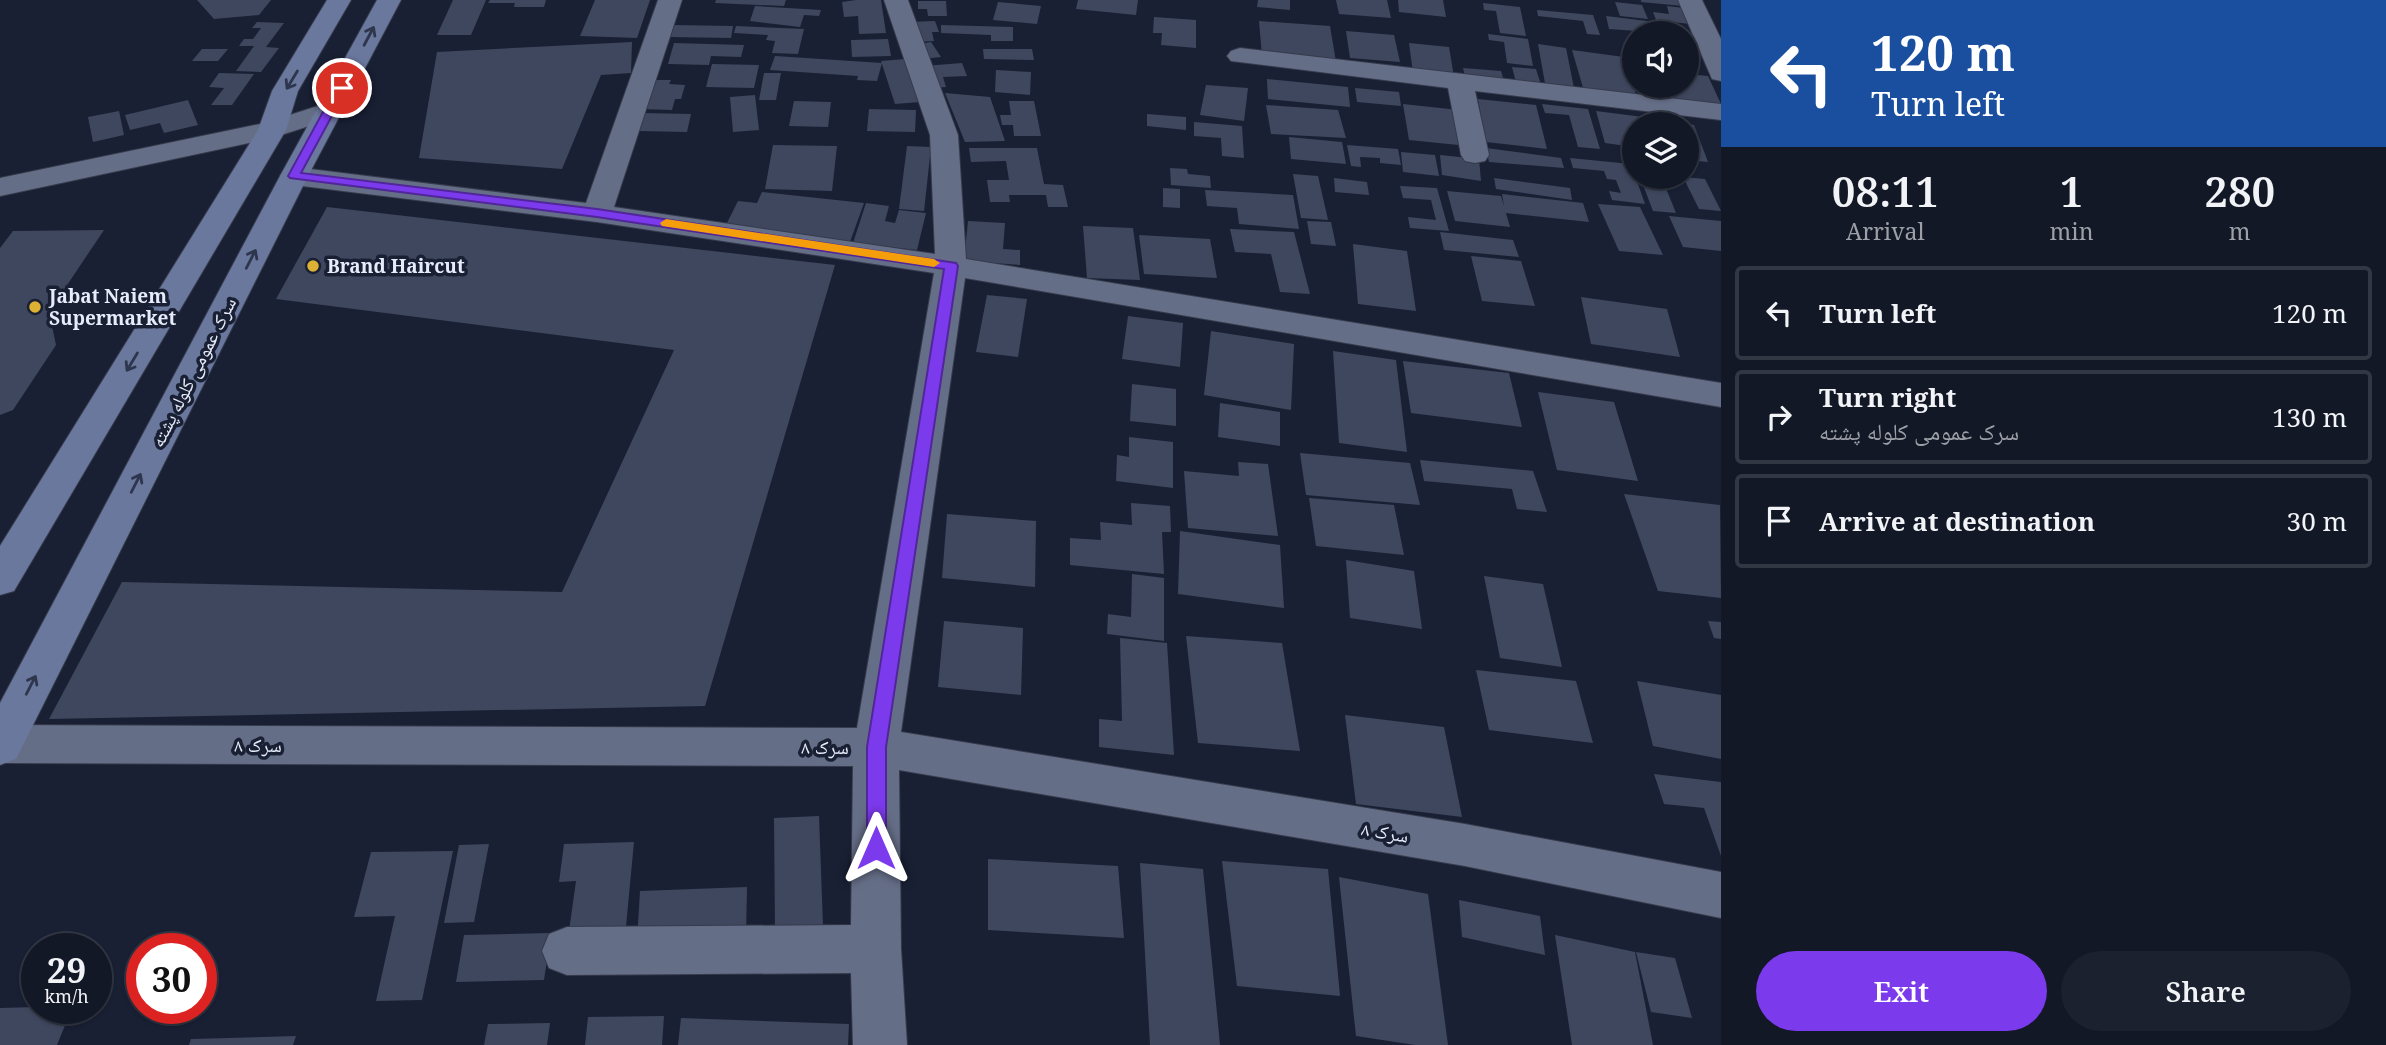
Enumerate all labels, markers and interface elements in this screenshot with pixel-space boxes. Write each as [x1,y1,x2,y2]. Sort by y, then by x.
text: 120 m [1871,19,2015,85]
map controls [1622,21,1699,189]
button: sound [1622,21,1699,98]
one-way arrow [363,27,377,47]
icon: left [1756,28,1847,119]
pin [312,58,372,118]
one-way arrow [284,69,298,89]
icon: arrive [323,69,361,107]
text: Turn left [1871,82,2005,125]
button: layers [1622,112,1699,189]
text: 08:11 [1832,162,1939,219]
text: 1 [2060,162,2083,219]
text: 280 [2204,162,2275,219]
text: Arrival [1846,215,1925,247]
text: min [2050,215,2094,247]
text: m [2229,215,2251,247]
one-way arrow [245,249,258,270]
place label: Brand Haircut [327,253,465,279]
marker: Brand Haircut [305,258,321,274]
place label: Jabat Naiem Supermarket [48,283,176,331]
street label: سرک عمومی کلوله پشته [144,292,242,452]
icon: left [1760,294,1798,332]
text: Turn left [1819,295,1936,331]
text: 120 m [2272,295,2347,331]
marker: Jabat Naiem Supermarket [27,299,43,315]
one-way arrow [124,352,138,372]
text: Turn right [1819,379,1956,415]
icon: right [1760,398,1798,436]
text: 130 m [2272,399,2347,435]
text: سرک عمومی کلوله پشته [1819,415,2019,447]
one-way arrow [129,473,143,494]
icon: arrive [1760,502,1798,540]
text: Arrive at destination [1819,503,2095,539]
text: 30 m [2287,503,2347,539]
one-way arrow [25,675,39,696]
street label: سرک ۸ [234,732,282,758]
street label: سرک ۸ [801,734,849,760]
position arrow [839,811,913,885]
street label: سرک ۸ [1360,815,1410,849]
speed limit sign: 30 [126,933,217,1024]
text: 29 [47,946,86,993]
button: Exit [1756,951,2047,1031]
button: Share [2061,951,2351,1031]
text: km/h [44,984,89,1008]

